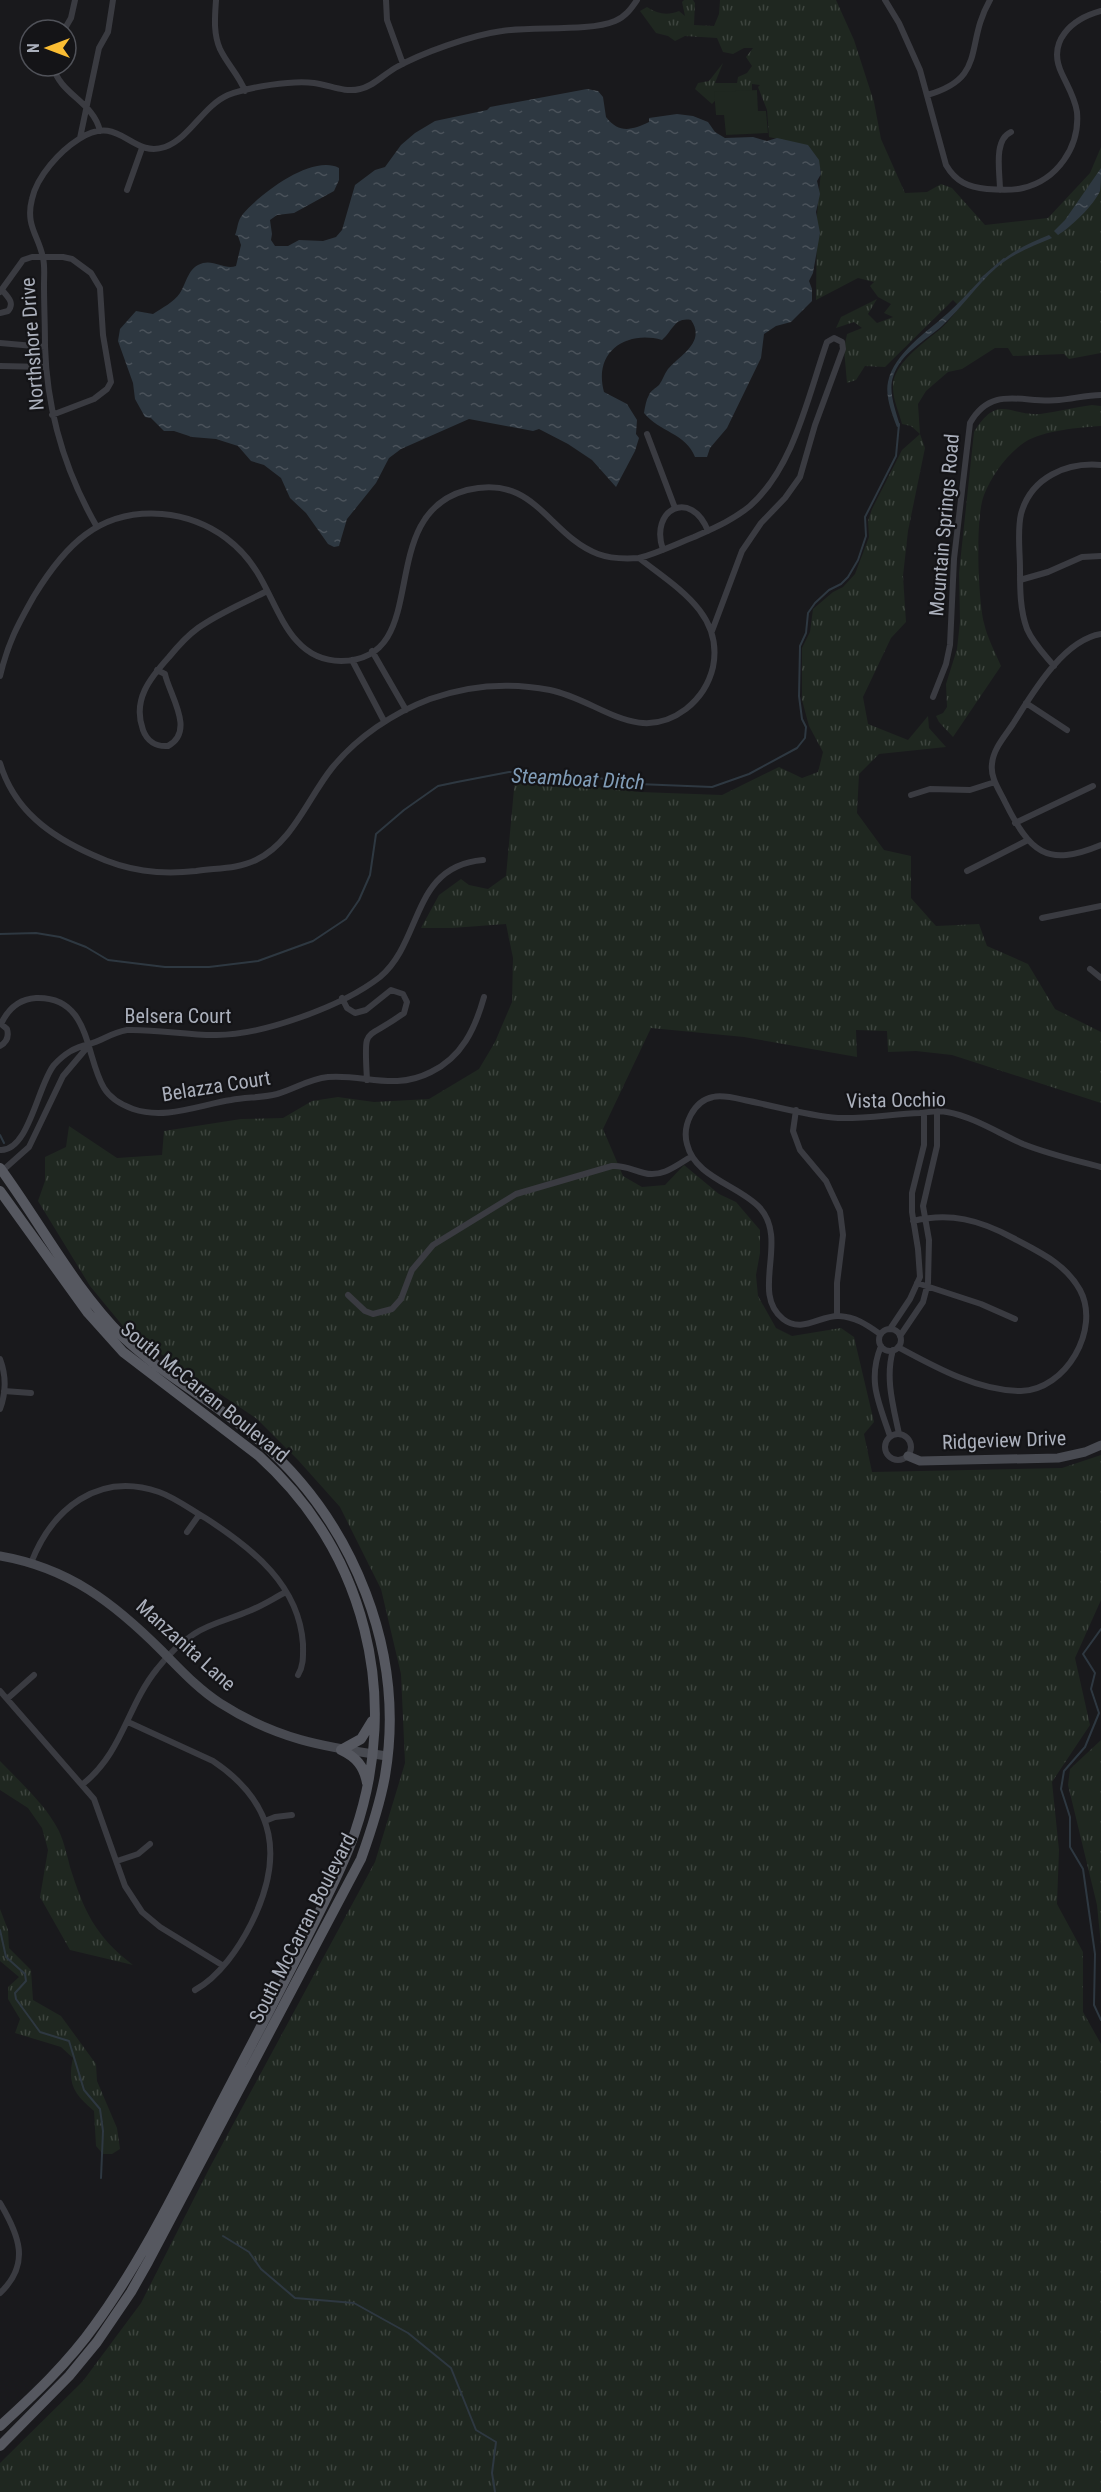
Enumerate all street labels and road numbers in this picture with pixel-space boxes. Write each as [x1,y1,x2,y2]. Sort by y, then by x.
street label: Northshore Drive [15,277,49,411]
street label: Mountain Springs Road [924,433,964,617]
street label: Belsera Court [125,1004,231,1028]
street label: Belazza Court [160,1066,272,1106]
street label: Vista Occhio [846,1087,946,1113]
street label: South McCarran Boulevard [116,1317,294,1467]
street label: Ridgeview Drive [941,1426,1067,1454]
street label: Manzanita Lane [131,1594,241,1696]
street label: South McCarran Boulevard [244,1829,360,2027]

